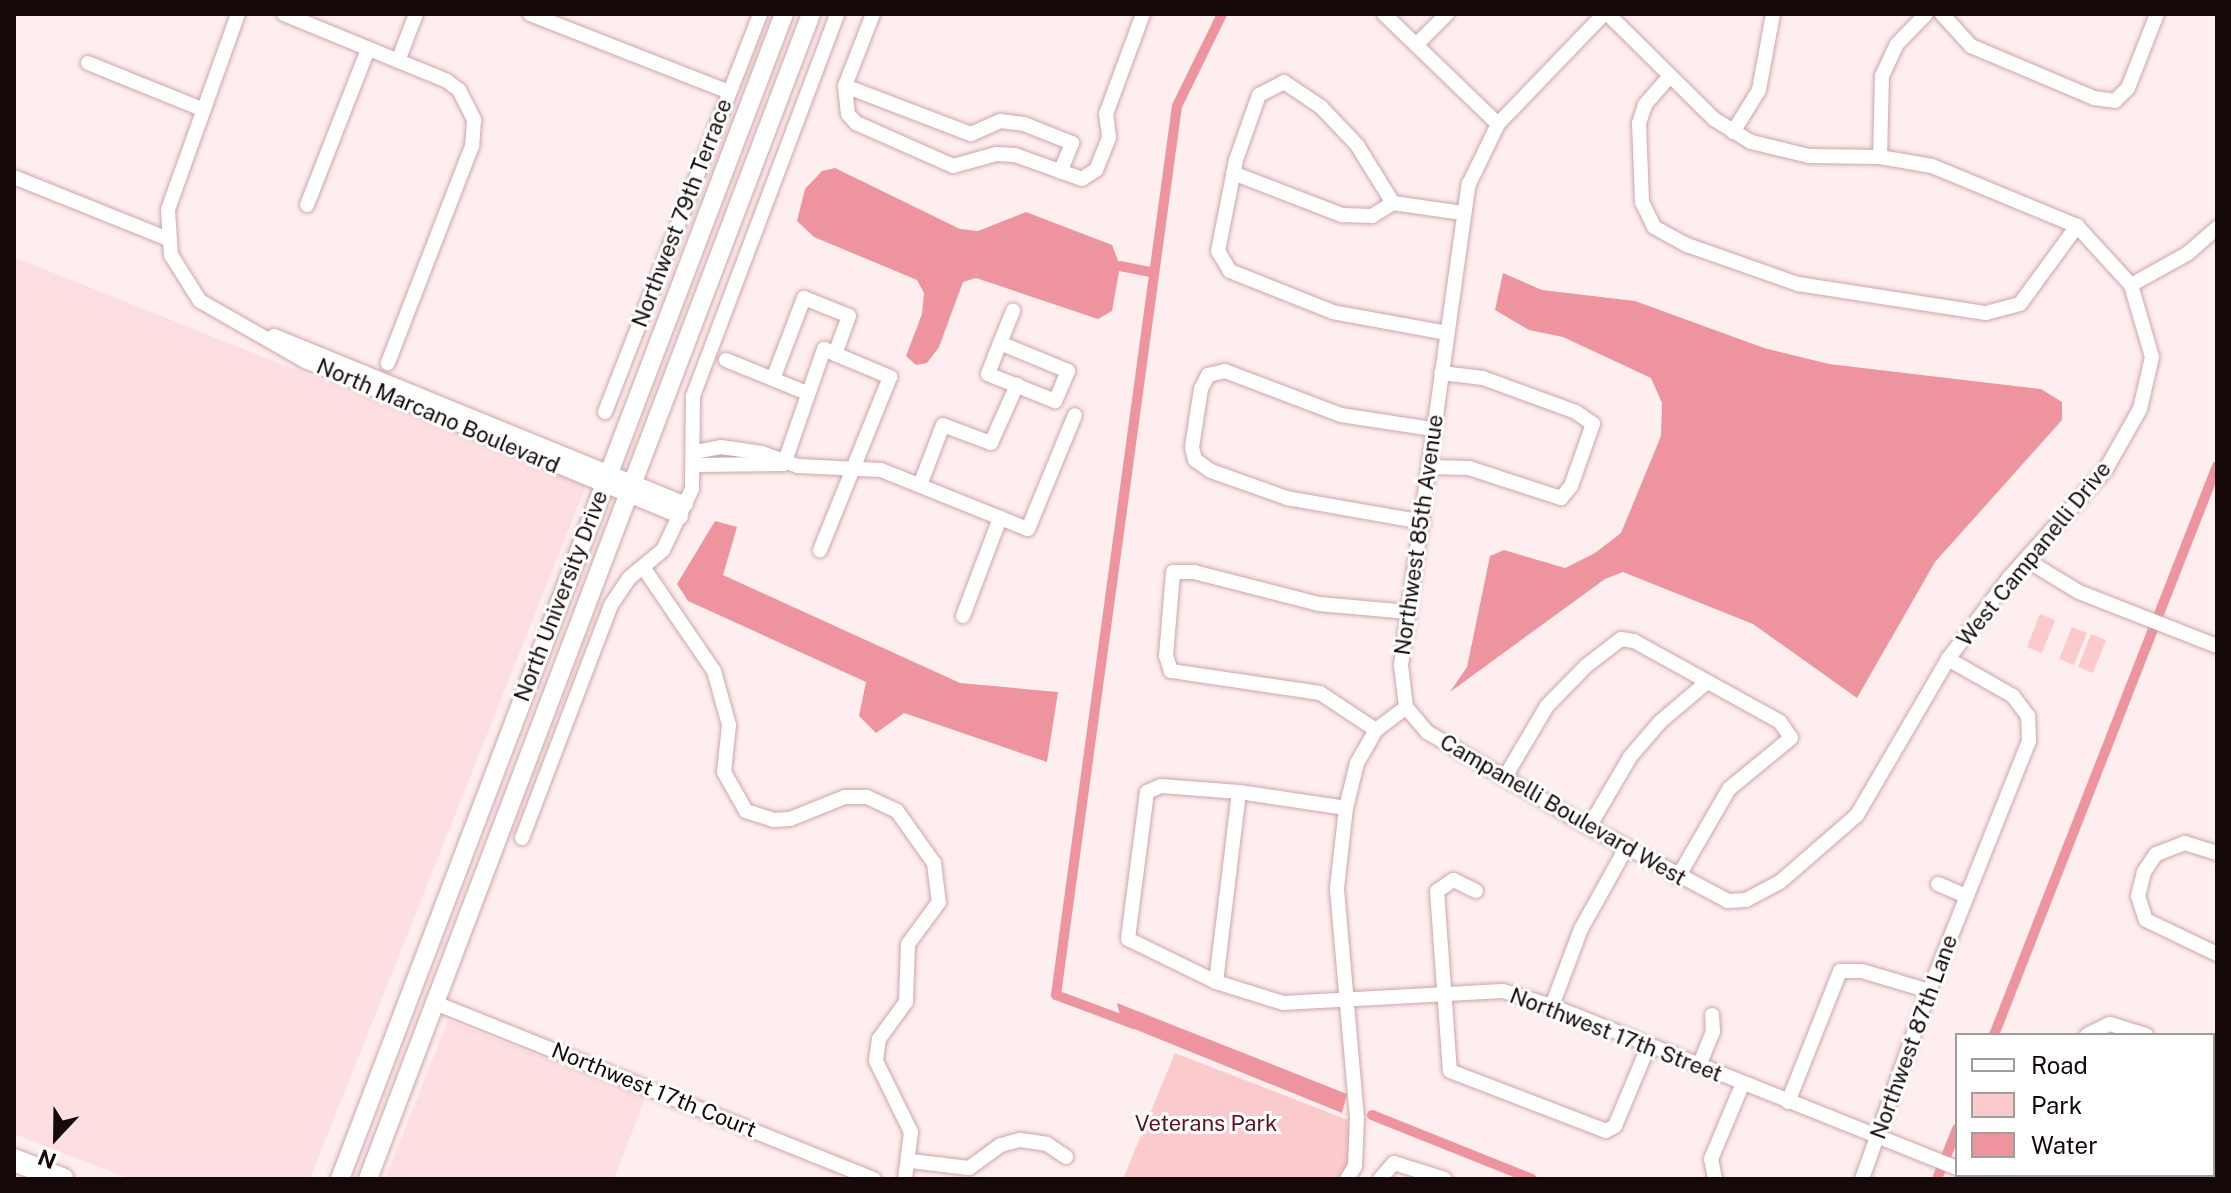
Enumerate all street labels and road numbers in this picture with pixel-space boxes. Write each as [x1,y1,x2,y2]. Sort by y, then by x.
street label: Northwest 79th Terrace [626,95,738,331]
street label: North Marcano Boulevard [313,353,563,479]
street label: Northwest 85th Avenue [1389,413,1449,657]
street label: West Campanelli Drive [1951,456,2117,652]
street label: North University Drive [509,487,613,705]
street label: Campanelli Boulevard West [1435,728,1691,892]
street label: Northwest 87th Lane [1865,931,1963,1143]
street label: Northwest 17th Street [1506,982,1726,1088]
street label: Northwest 17th Court [548,1037,760,1143]

